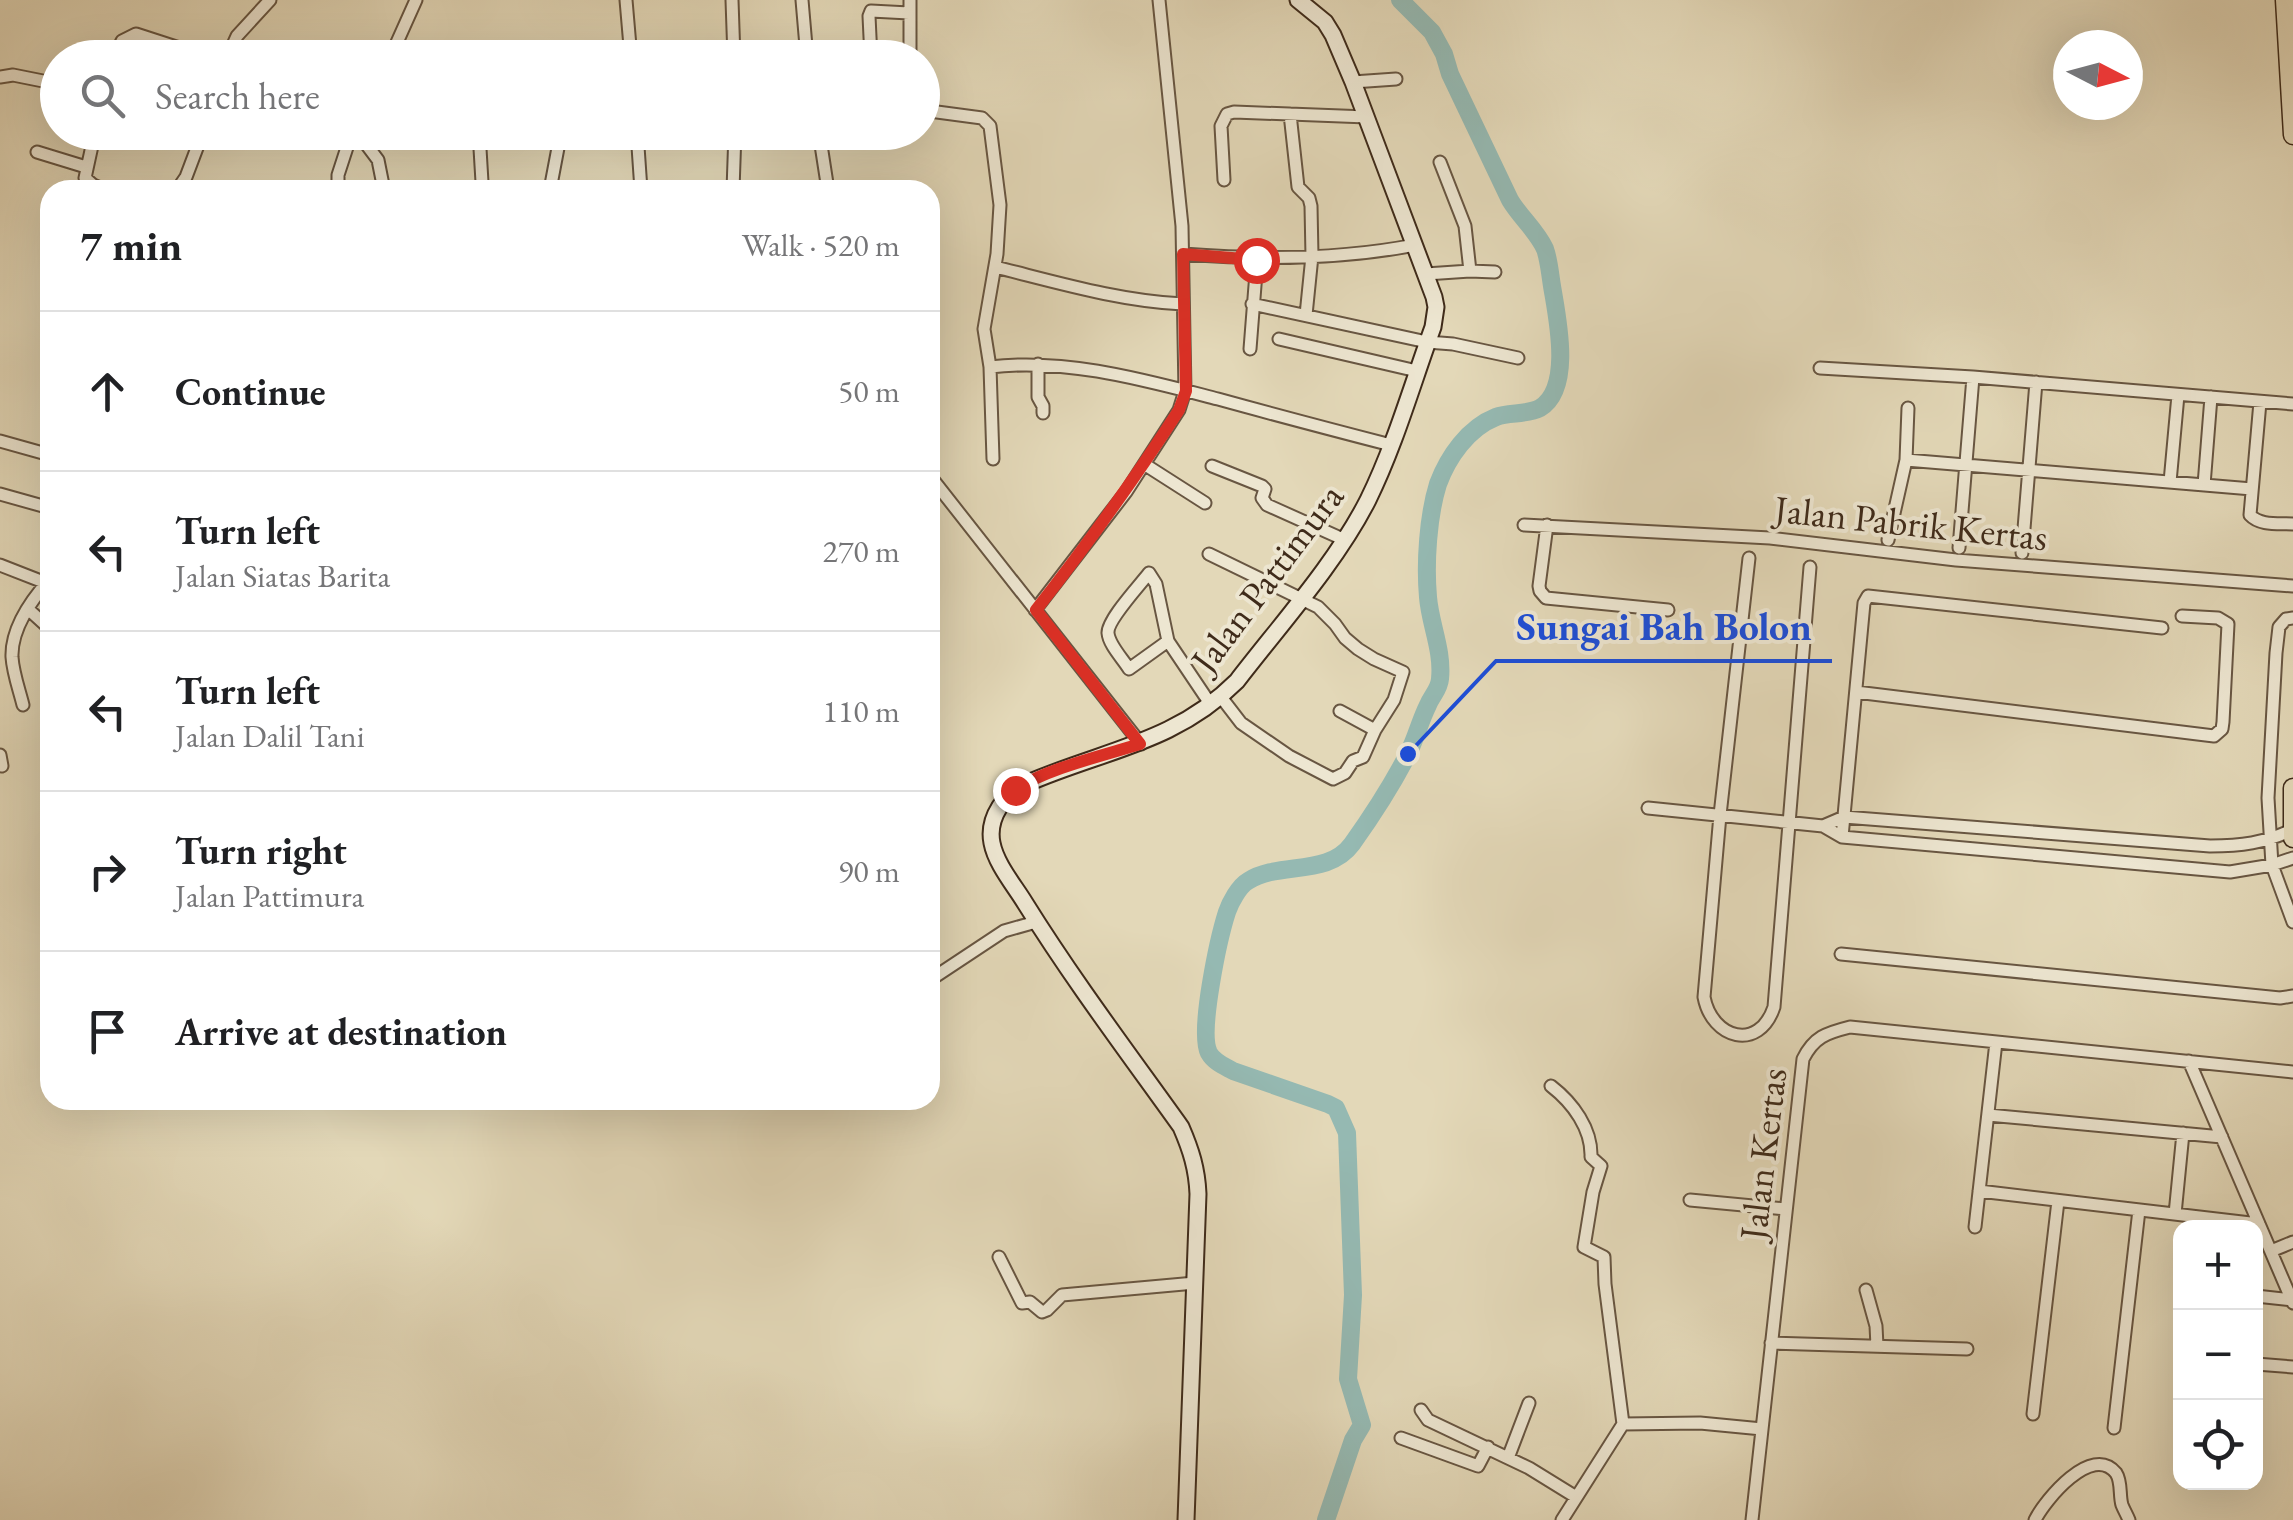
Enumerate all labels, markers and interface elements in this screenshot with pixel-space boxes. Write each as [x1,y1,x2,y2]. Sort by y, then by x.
north arrow [2053,30,2143,120]
search box [40,40,940,150]
icon: search [75,68,130,123]
text: Search here [155,71,320,120]
text: 7 min [80,218,182,273]
text: Walk · 520 m [742,224,900,266]
route start [1234,238,1280,284]
icon: ahead [80,364,135,419]
text: Continue [175,367,326,416]
text: 50 m [838,370,900,412]
street label: Jalan Pattimura [1178,472,1354,685]
street label: Jalan Pabrik Kertas [1769,484,2050,561]
text: Turn left [175,506,320,555]
icon: left [80,524,135,579]
text: 270 m [823,530,900,572]
text: Jalan Siatas Barita [175,555,390,597]
callout: Sungai Bah Bolon [1496,591,1832,661]
text: Sungai Bah Bolon [1516,600,1812,652]
text: Turn left [175,666,320,715]
icon: left [80,684,135,739]
text: 110 m [823,690,900,732]
text: Jalan Dalil Tani [175,715,364,757]
route end [993,768,1039,814]
text: Turn right [175,826,347,875]
icon: right [80,844,135,899]
text: 90 m [838,850,900,892]
text: Jalan Pattimura [175,875,364,917]
icon: arrive [80,1004,135,1059]
text: Arrive at destination [175,1007,507,1056]
street label: Jalan Kertas [1727,1065,1797,1246]
map controls [2173,1220,2263,1490]
button: + [2173,1220,2263,1310]
button: − [2173,1310,2263,1400]
button: locate [2173,1400,2263,1490]

